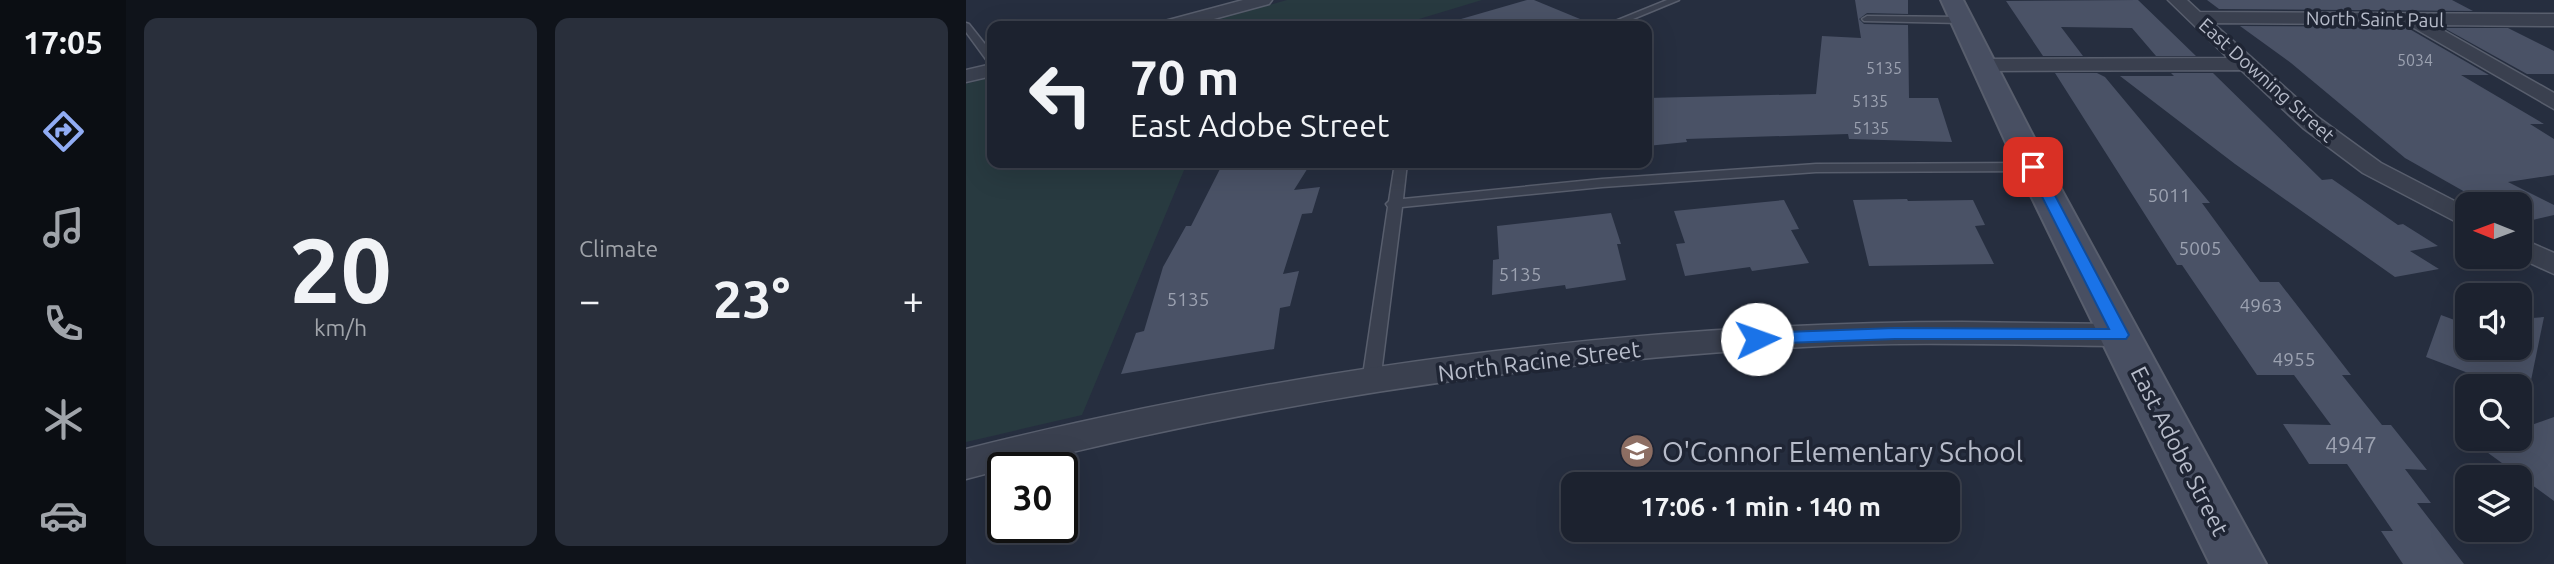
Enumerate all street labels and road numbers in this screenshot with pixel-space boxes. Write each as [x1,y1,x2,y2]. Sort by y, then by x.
street label: North Saint Paul [2306,7,2444,31]
street label: East Downing Street [2195,13,2340,147]
street label: North Racine Street [1436,336,1642,386]
street label: East Adobe Street [2127,362,2233,540]

